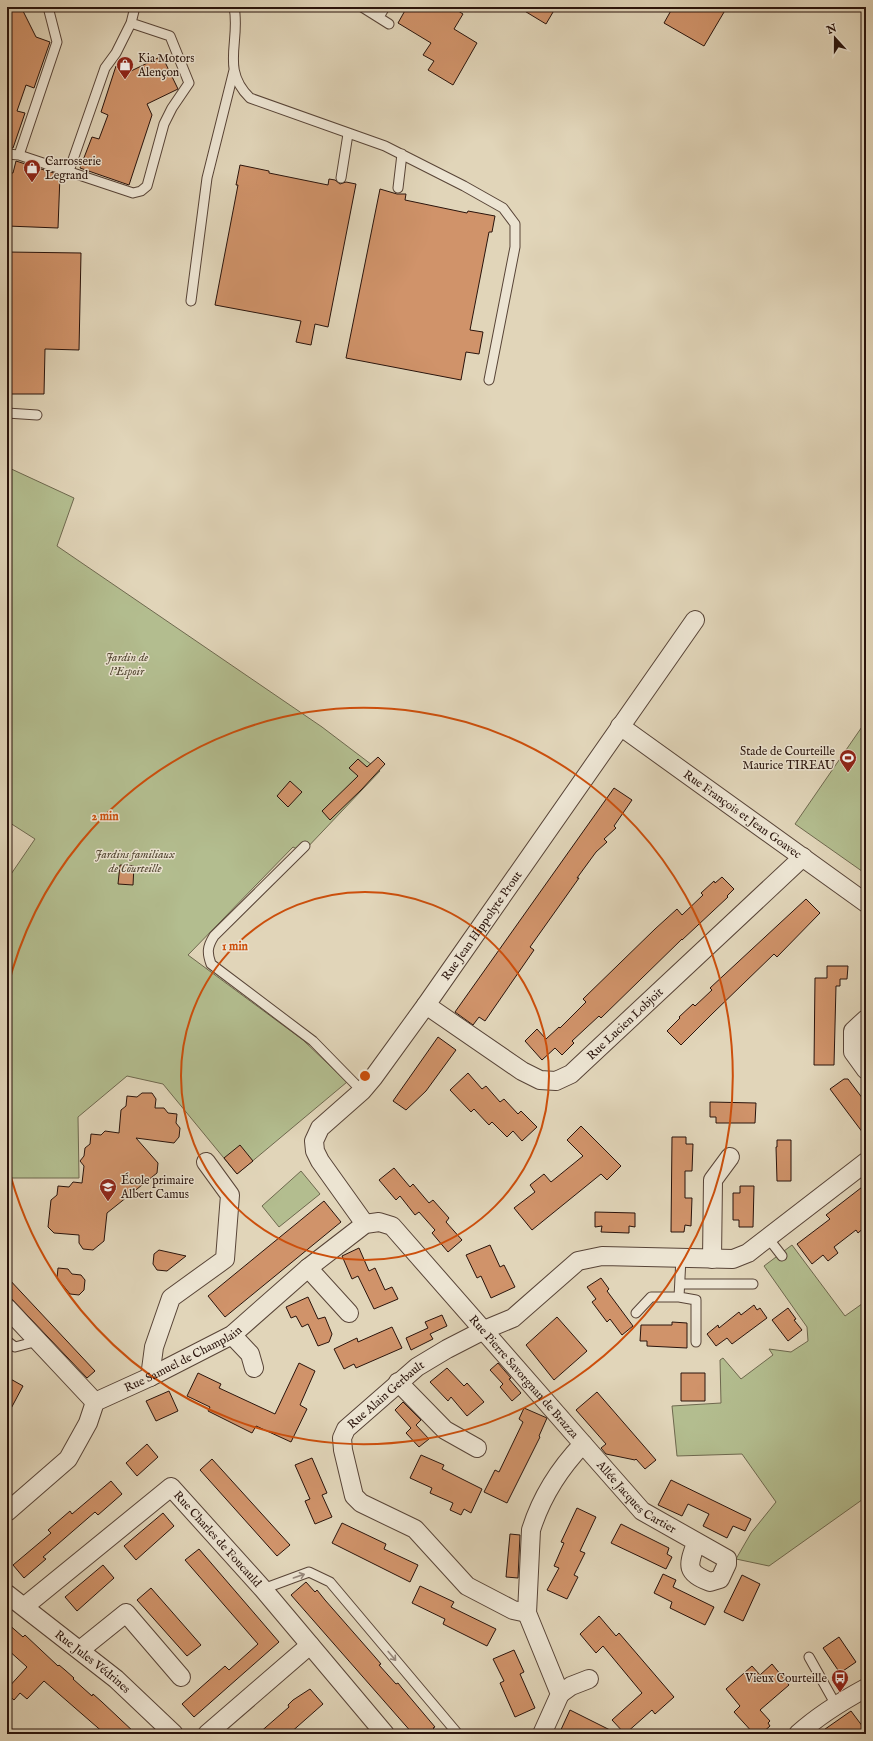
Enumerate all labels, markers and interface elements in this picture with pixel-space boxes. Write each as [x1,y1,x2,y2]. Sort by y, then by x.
north arrow [815,18,855,58]
text: N [824,21,839,38]
place label: Kia Motors Alençon [137,51,194,80]
shop icon: Kia Motors Alençon [115,55,135,80]
place label: Carrosserie Legrand [45,154,102,183]
shop icon: Carrosserie Legrand [22,158,42,183]
park label: Jardin de l'Espoir [106,650,148,679]
place label: Stade de Courteille Maurice TIREAU [740,744,836,773]
sports icon: Stade de Courteille Maurice TIREAU [838,748,858,773]
street label: Rue François et Jean Goavec [680,767,804,862]
text: 2 min [91,809,119,824]
park label: Jardins familiaux de Courteille [95,847,175,876]
street label: Rue Jean Hippolyte Prout [438,868,525,984]
text: 1 min [222,939,249,954]
street label: Rue Lucien Lobjoit [584,985,667,1063]
centre of rings [358,1069,372,1083]
place label: École primaire Albert Camus [120,1172,194,1202]
school or university icon: École primaire Albert Camus [98,1177,118,1202]
street label: Rue Pierre Savorgnan de Brazza [466,1312,582,1442]
street label: Rue Samuel de Champlain [122,1322,246,1396]
street label: Rue Alain Gerbault [344,1357,427,1432]
street label: Allée Jacques Cartier [592,1457,679,1537]
street label: Rue Charles de Foucauld [170,1488,265,1591]
one-way arrow [293,1572,306,1579]
street label: Rue Jules Védrines [51,1627,133,1697]
one-way arrow [388,1651,397,1662]
bus stop icon: Vieux Courteille [830,1668,850,1693]
place label: Vieux Courteille [744,1671,827,1686]

